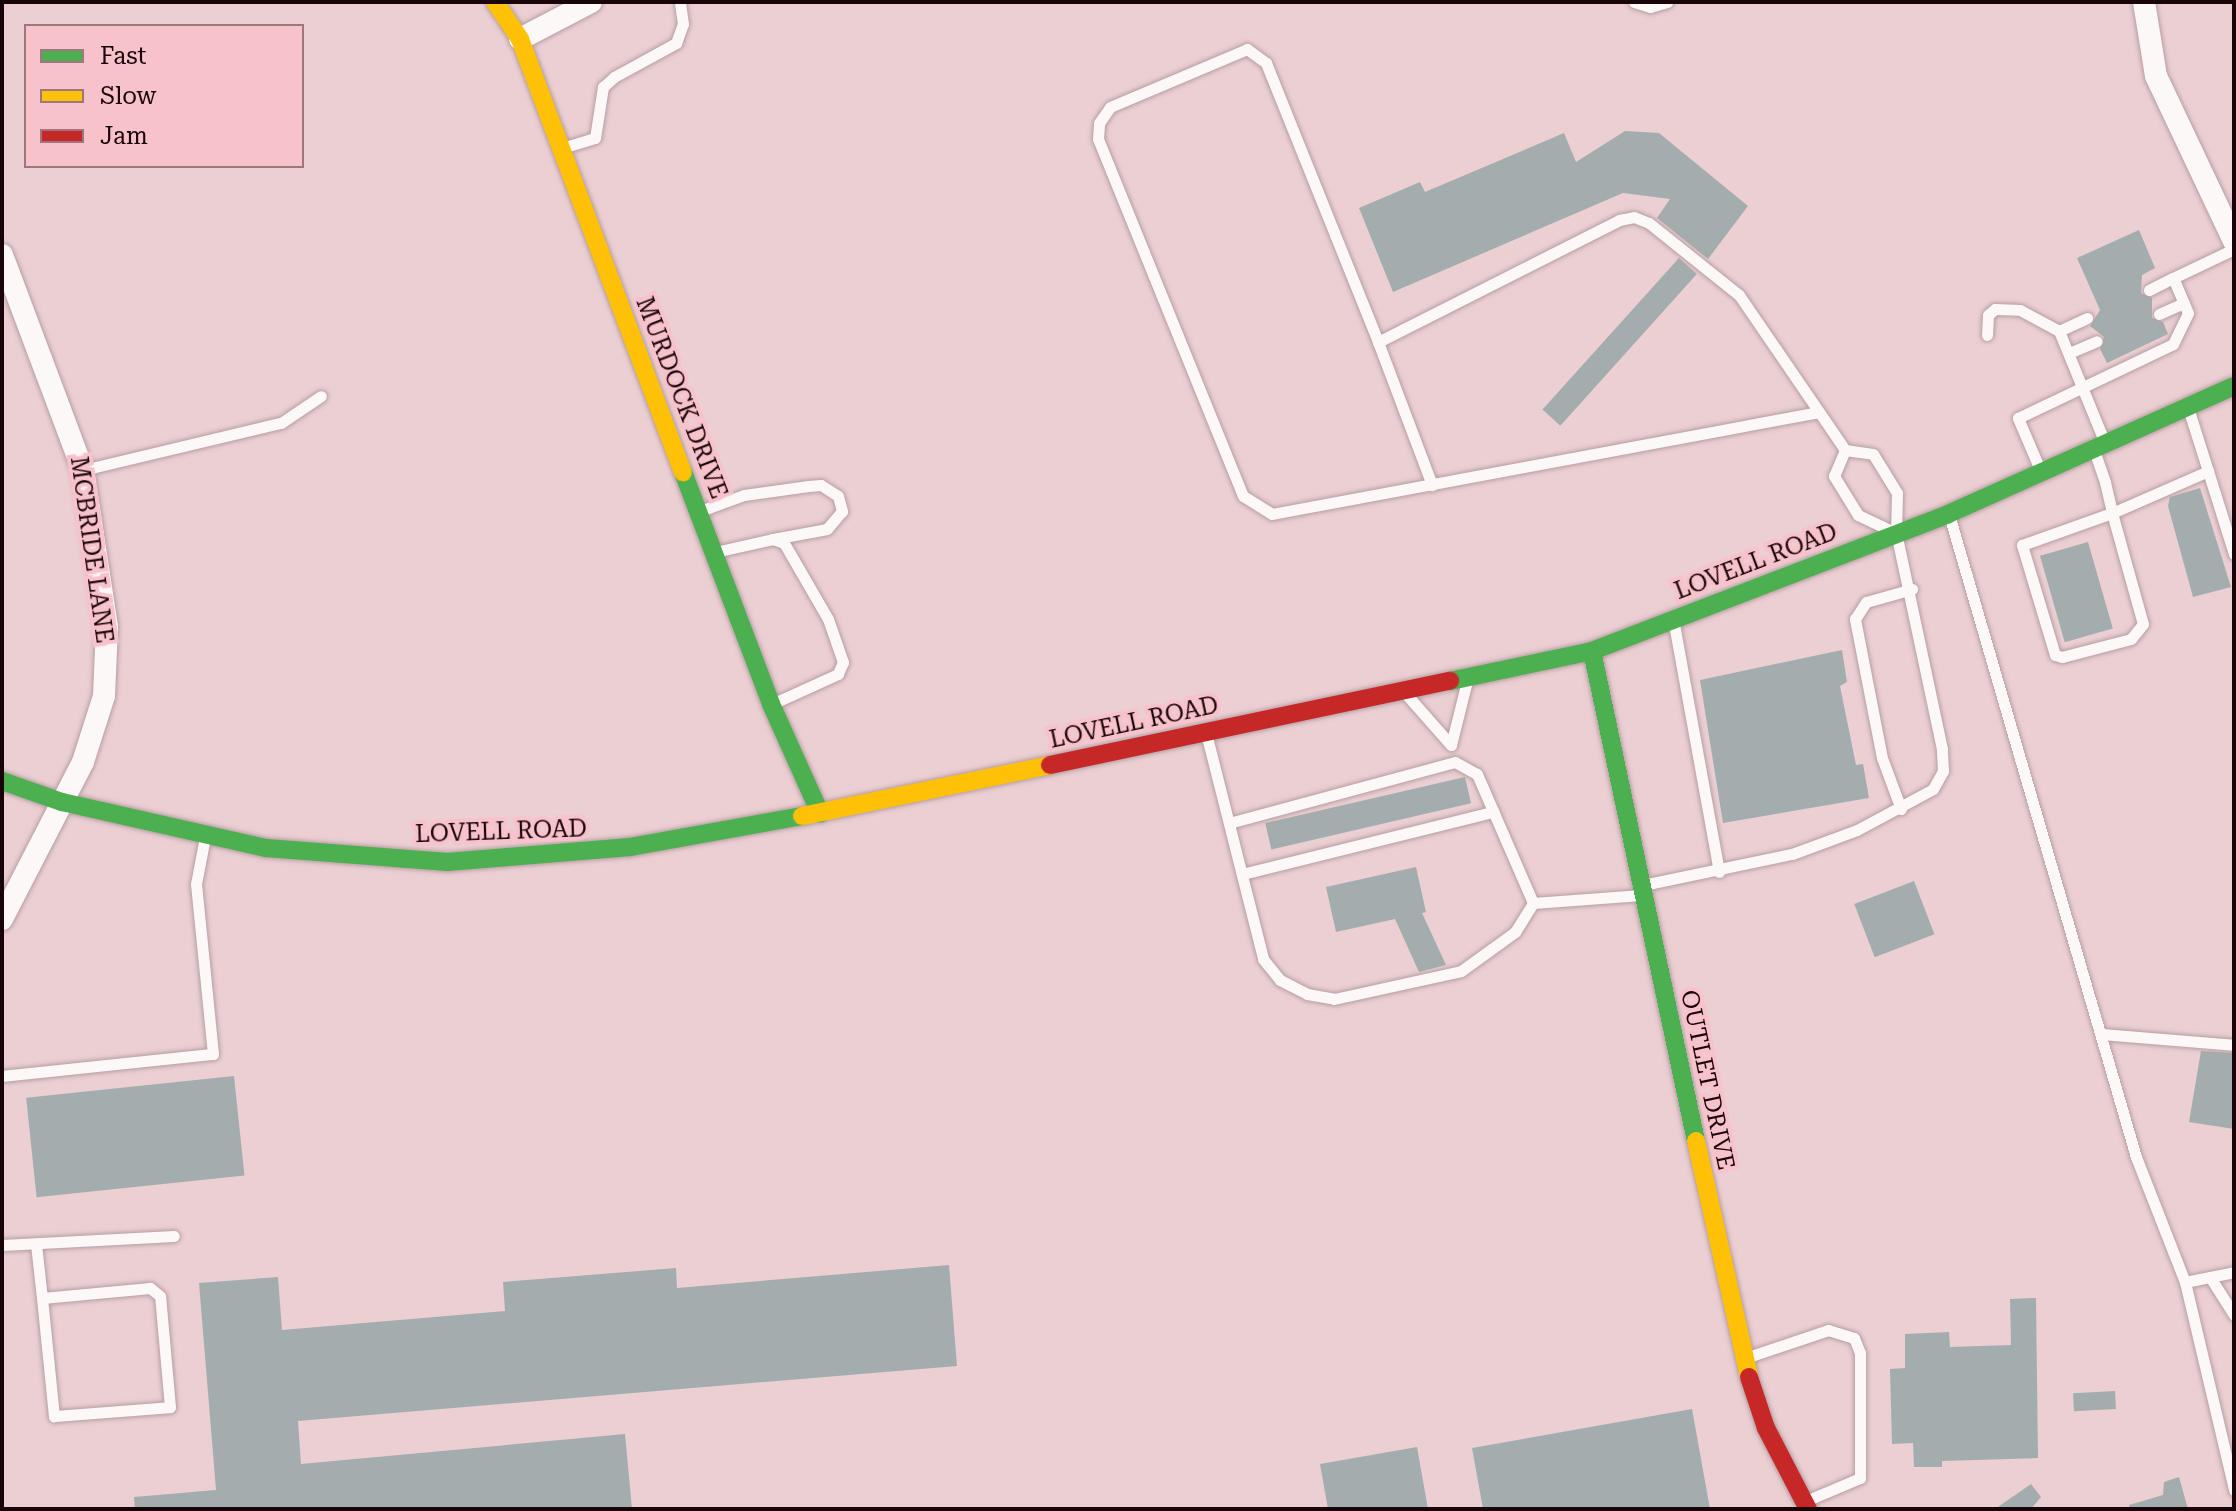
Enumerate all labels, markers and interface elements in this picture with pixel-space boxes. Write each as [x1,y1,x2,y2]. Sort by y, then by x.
legend [24,24,304,168]
text: Fast [100,42,147,70]
text: Slow [100,82,156,110]
text: Jam [100,122,148,150]
street label: MURDOCK DRIVE [629,293,733,503]
street label: MCBRIDE LANE [64,455,118,645]
street label: LOVELL ROAD [1671,518,1841,606]
street label: LOVELL ROAD [1047,691,1221,755]
street label: LOVELL ROAD [415,815,587,849]
street label: OUTLET DRIVE [1674,988,1740,1172]

